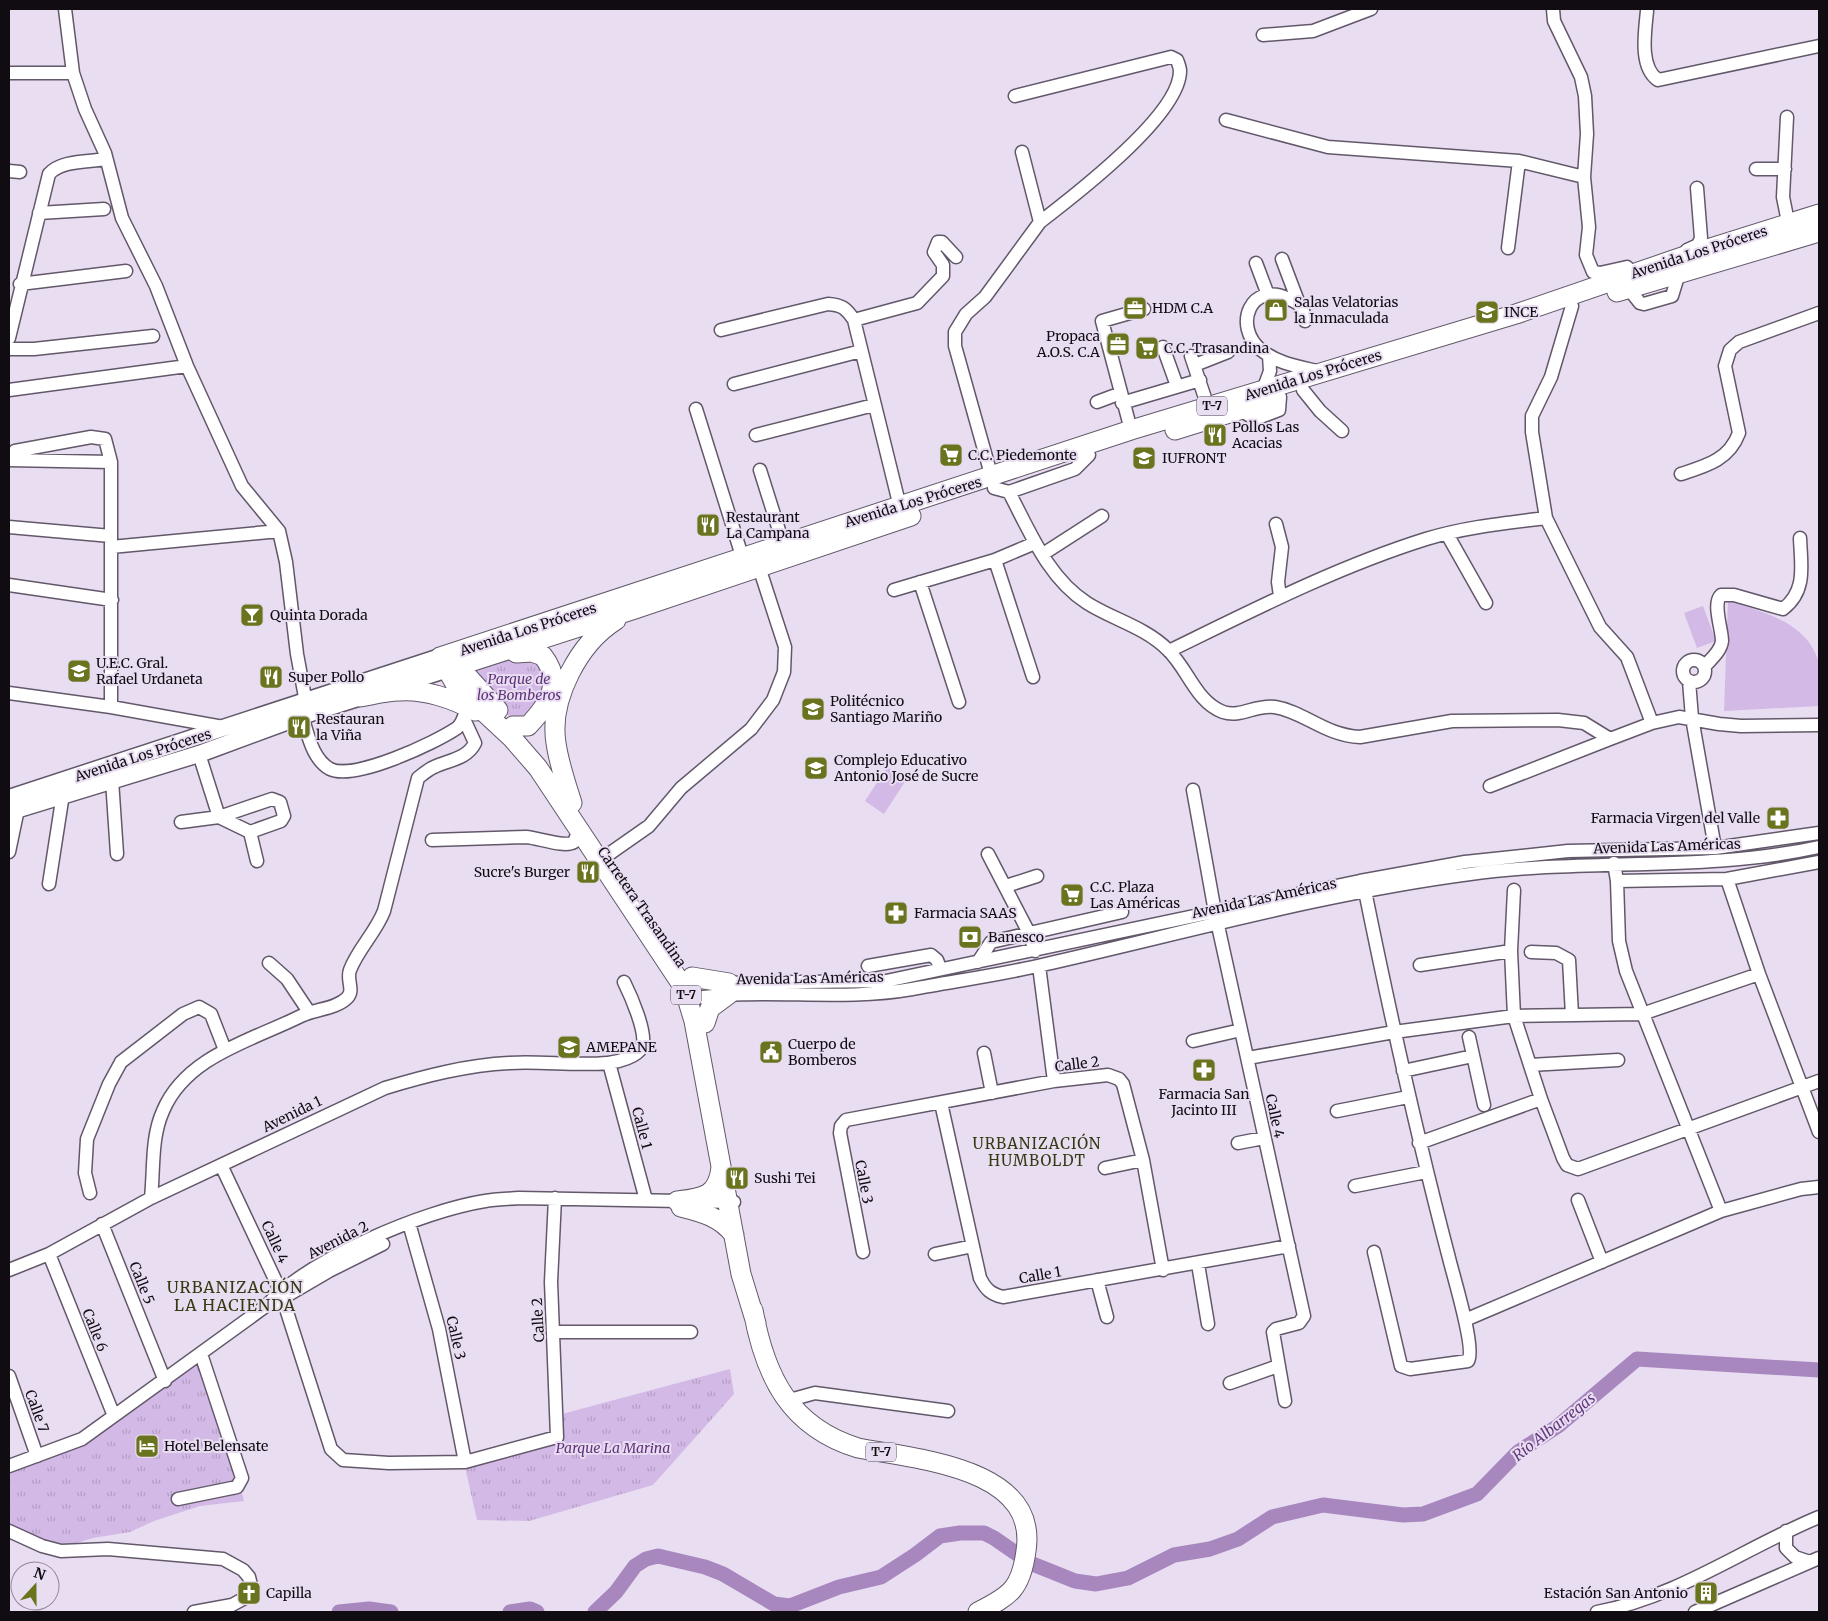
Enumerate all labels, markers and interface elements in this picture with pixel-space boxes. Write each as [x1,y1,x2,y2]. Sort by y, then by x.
street label: Avenida Los Próceres [1628,221,1770,283]
place label: Salas Velatorias la Inmaculada [1294,293,1398,327]
office icon: HDM C.A [1122,295,1148,321]
shop icon: Salas Velatorias la Inmaculada [1263,297,1289,323]
place label: HDM C.A [1152,299,1213,317]
school or university icon: INCE [1474,299,1500,325]
place label: INCE [1504,303,1538,321]
place label: Propaca A.O.S. C.A [1036,327,1100,361]
office icon: Propaca A.O.S. C.A [1105,331,1131,357]
supermarket icon: C.C. Trasandina [1134,335,1160,361]
place label: C.C. Trasandina [1164,339,1270,357]
street label: Avenida Los Próceres [1241,346,1384,405]
road number: T-7 [1197,396,1227,416]
place label: Pollos Las Acacias [1231,418,1299,452]
restaurant icon: Pollos Las Acacias [1202,422,1228,448]
supermarket icon: C.C. Piedemonte [938,442,964,468]
school or university icon: IUFRONT [1131,445,1157,471]
place label: C.C. Piedemonte [968,446,1076,464]
place label: IUFRONT [1162,449,1227,467]
street label: Avenida Los Próceres [841,473,984,532]
place label: Restaurant La Campana [726,508,810,542]
restaurant icon: Restaurant La Campana [695,512,721,538]
street label: Avenida Los Próceres [457,598,599,660]
bar icon: Quinta Dorada [239,602,265,628]
place label: Quinta Dorada [270,606,368,624]
place label: U.E.C. Gral. Rafael Urdaneta [96,654,203,688]
school or university icon: U.E.C. Gral. Rafael Urdaneta [66,658,92,684]
restaurant icon: Super Pollo [258,664,284,690]
place label: Super Pollo [288,668,364,686]
park label: Parque de los Bomberos [477,670,561,704]
place label: Politécnico Santiago Mariño [830,692,942,726]
school or university icon: Politécnico Santiago Mariño [800,696,826,722]
place label: Restauran la Viña [316,710,384,744]
restaurant icon: Restauran la Viña [286,714,312,740]
street label: Avenida Los Próceres [72,724,214,786]
place label: Complejo Educativo Antonio José de Sucre [833,751,978,785]
school or university icon: Complejo Educativo Antonio José de Sucre [803,755,829,781]
pharmacy icon: Farmacia Virgen del Valle [1765,805,1791,831]
place label: Farmacia Virgen del Valle [1591,809,1760,827]
street label: Avenida Las Américas [1592,834,1741,858]
street label: Carretera Trasandina [594,843,691,971]
restaurant icon: Sucre's Burger [575,859,601,885]
place label: Sucre's Burger [474,863,570,881]
street label: Avenida Las Américas [1189,874,1338,922]
place label: C.C. Plaza Las Américas [1090,878,1180,912]
supermarket icon: C.C. Plaza Las Américas [1059,882,1085,908]
pharmacy icon: Farmacia SAAS [883,900,909,926]
place label: Farmacia SAAS [914,904,1016,922]
bank icon: Banesco [957,924,983,950]
place label: Banesco [988,928,1044,946]
street label: Avenida Las Américas [735,968,884,988]
road number: T-7 [671,986,701,1004]
school or university icon: AMEPANE [556,1034,582,1060]
place label: Cuerpo de Bomberos [788,1035,857,1069]
place label: AMEPANE [585,1038,657,1056]
public building icon: Cuerpo de Bomberos [758,1039,784,1065]
street label: Calle 2 [1054,1052,1100,1076]
pharmacy icon: Farmacia San Jacinto III [1191,1057,1217,1083]
place label: Farmacia San Jacinto III [1159,1085,1249,1119]
street label: Avenida 1 [259,1092,325,1136]
street label: Calle 4 [1262,1092,1289,1140]
street label: Calle 1 [628,1105,656,1151]
district label: URBANIZACIÓN HUMBOLDT [973,1133,1101,1170]
street label: Calle 3 [851,1159,877,1205]
restaurant icon: Sushi Tei [724,1165,750,1191]
place label: Sushi Tei [754,1169,816,1187]
street label: Avenida 2 [304,1217,371,1263]
street label: Calle 4 [257,1218,293,1266]
street label: Calle 5 [125,1259,159,1307]
street label: Calle 1 [1018,1262,1062,1288]
district label: URBANIZACIÓN LA HACIENDA [167,1277,303,1315]
street label: Calle 2 [528,1297,548,1343]
street label: Calle 6 [78,1306,112,1354]
street label: Calle 3 [442,1314,470,1362]
street label: Calle 7 [21,1387,53,1435]
water label: Río Albarregas [1509,1388,1599,1465]
hotel icon: Hotel Belensate [134,1433,160,1459]
place label: Hotel Belensate [164,1437,268,1455]
park label: Parque La Marina [556,1439,670,1457]
road number: T-7 [866,1442,896,1461]
north arrow [10,1561,60,1611]
text: N [31,1563,48,1584]
church icon: Capilla [236,1580,262,1606]
building icon: Estación San Antonio [1693,1580,1719,1606]
place label: Capilla [266,1584,312,1602]
place label: Estación San Antonio [1544,1584,1688,1602]

